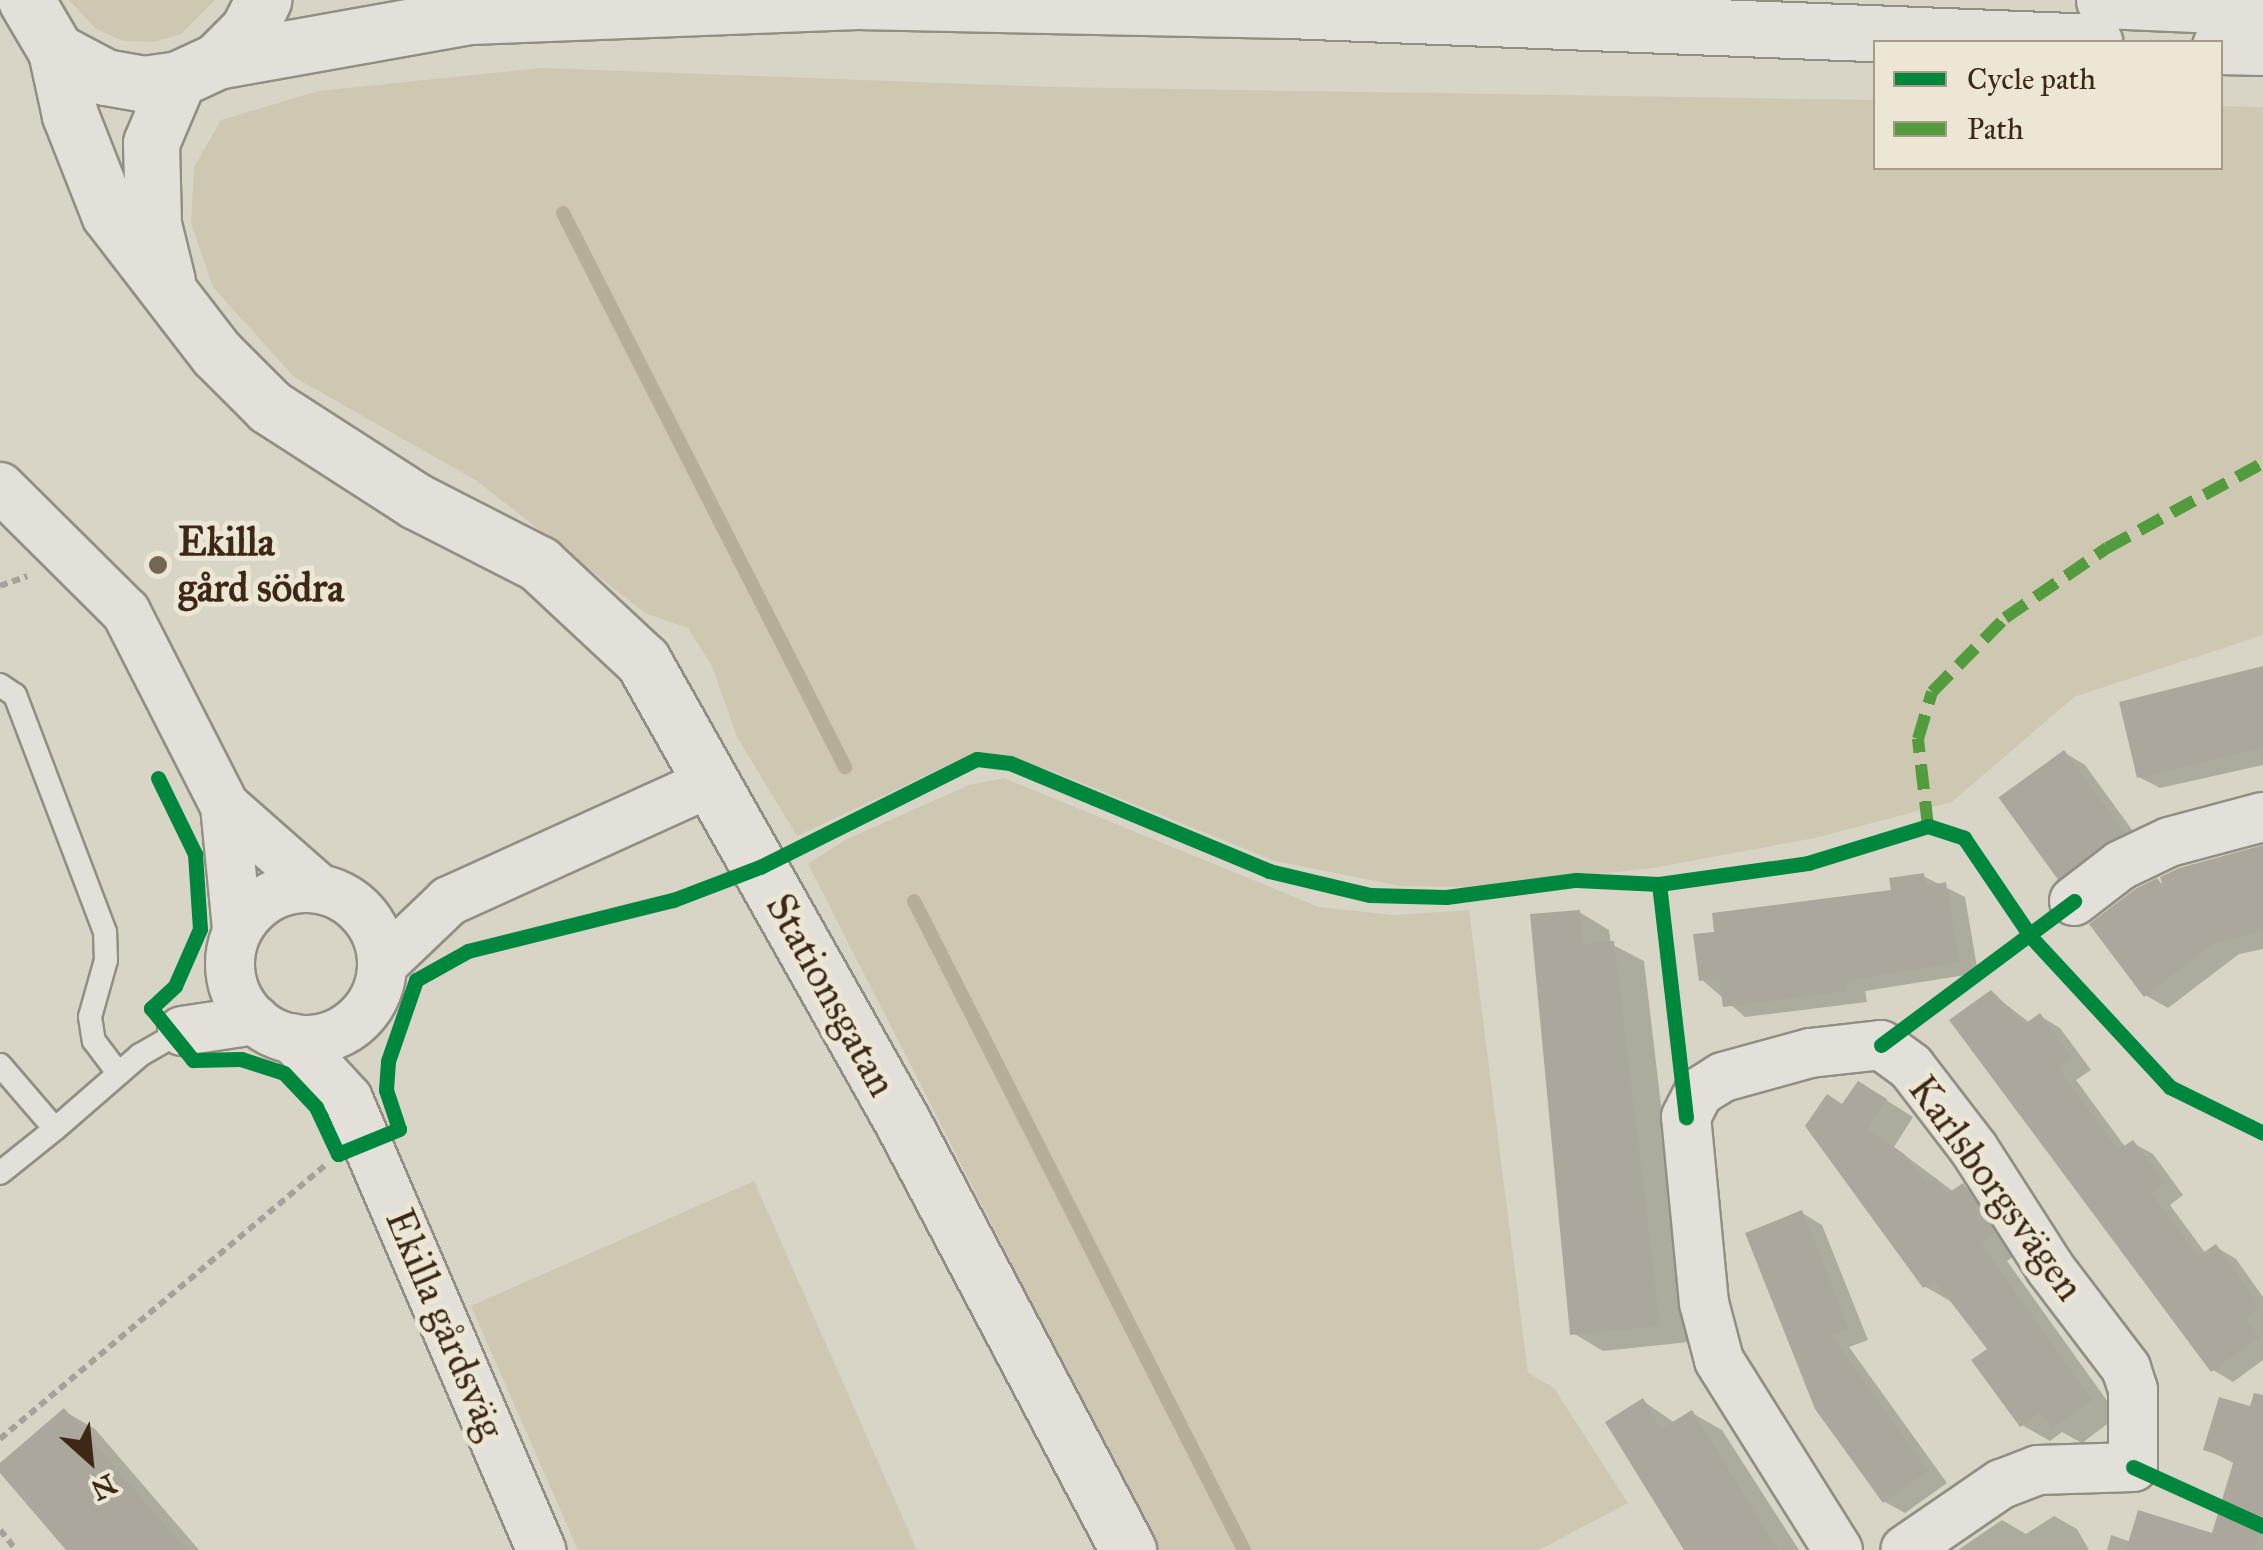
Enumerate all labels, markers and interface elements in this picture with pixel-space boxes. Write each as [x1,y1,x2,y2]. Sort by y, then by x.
legend [1873,40,2223,170]
text: Cycle path [1967,61,2096,97]
text: Path [1967,111,2024,147]
place label: Ekilla gård södra [178,518,344,612]
marker: Ekilla gård södra [147,554,169,576]
street label: Stationsgatan [756,885,906,1105]
street label: Karlsborgsvägen [1898,1066,2094,1310]
street label: Ekilla gårdsväg [375,1202,515,1446]
north arrow [40,1410,140,1510]
text: N [85,1466,122,1508]

